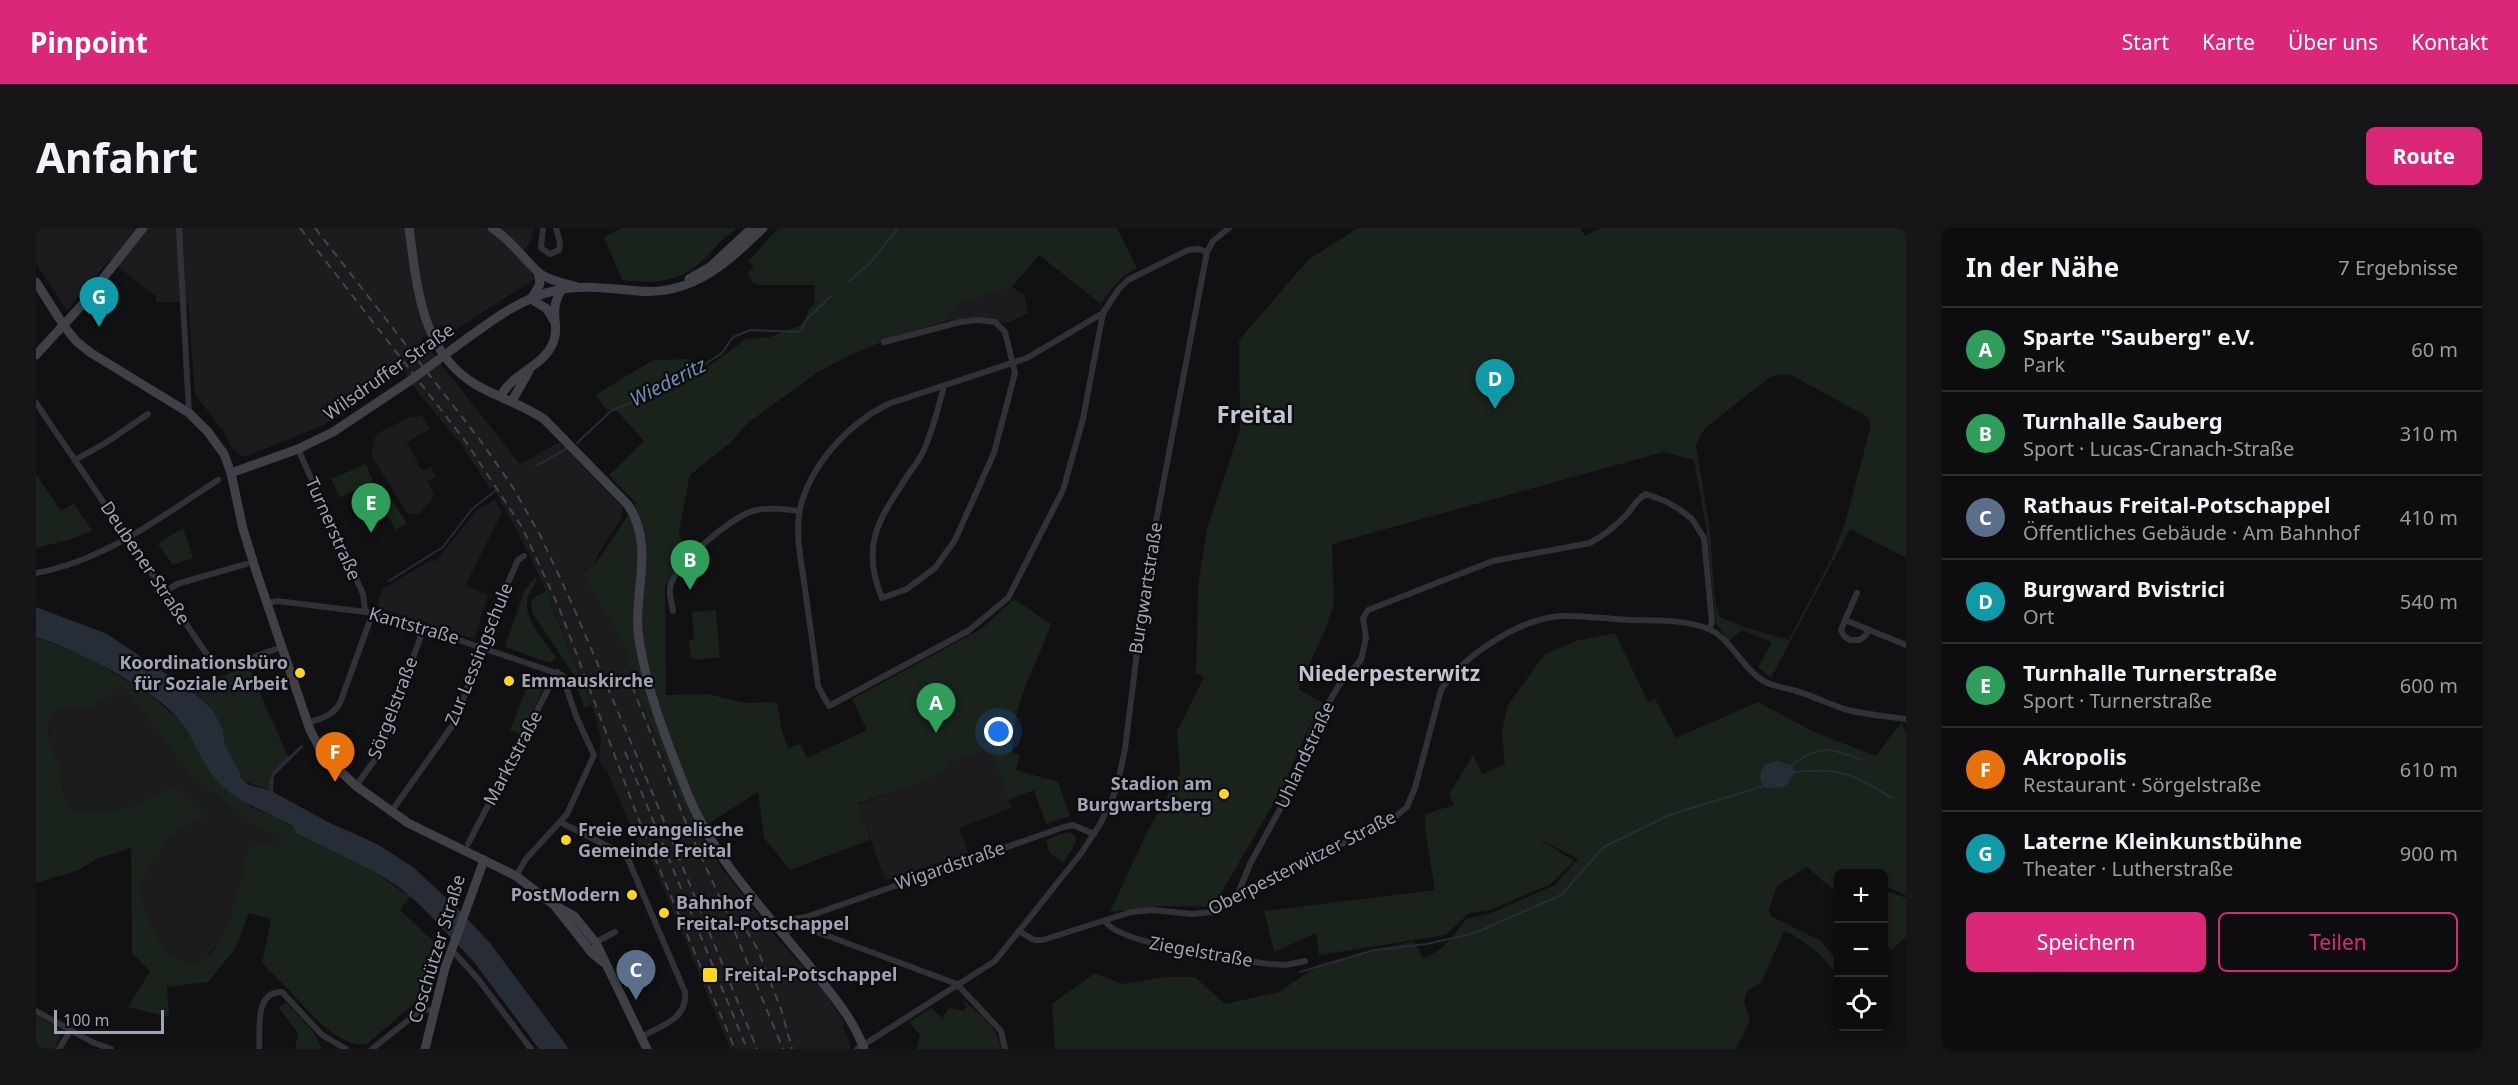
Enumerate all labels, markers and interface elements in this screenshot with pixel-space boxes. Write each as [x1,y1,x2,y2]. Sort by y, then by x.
text: Pinpoint [30,23,148,61]
text: Start [2122,28,2169,56]
text: Karte [2202,28,2255,56]
text: Über uns [2288,28,2378,56]
text: Kontakt [2411,28,2488,56]
button: Route [2366,127,2482,185]
text: Anfahrt [36,128,198,185]
text: In der Nähe [1966,249,2119,285]
text: 7 Ergebnisse [2338,254,2458,281]
pin: G [80,278,118,327]
street label: Wilsdruffer Straße [318,317,458,425]
text: Sparte "Sauberg" e.V. [2023,321,2255,351]
text: A [1979,336,1992,363]
text: 60 m [2411,336,2458,363]
water label: Wiederitz [625,351,711,412]
text: Park [2023,351,2065,378]
pin: D [1476,360,1514,409]
district label: Freital [1217,397,1293,430]
text: Turnhalle Sauberg [2023,405,2223,435]
text: B [1979,420,1992,447]
text: 310 m [2400,420,2458,447]
text: Sport · Lucas-Cranach-Straße [2023,435,2294,462]
street label: Turnerstraße [301,473,367,584]
pin: E [352,484,390,533]
text: Rathaus Freital-Potschappel [2023,489,2331,519]
street label: Deubener Straße [96,496,196,629]
text: C [1979,504,1992,531]
text: 410 m [2400,504,2458,531]
text: Öffentliches Gebäude · Am Bahnhof [2023,519,2360,546]
street label: Burgwartstraße [1123,520,1167,655]
pin: B [670,540,710,590]
text: Burgward Bvistrici [2023,573,2225,603]
street label: Zur Lessingschule [439,579,518,728]
text: D [1978,588,1993,615]
text: 540 m [2400,588,2458,615]
street label: Kantstraße [366,601,462,649]
text: Ort [2023,603,2054,630]
place label: Koordinationsbüro für Soziale Arbeit [119,650,288,695]
street label: Sörgelstraße [362,653,423,762]
text: Turnhalle Turnerstraße [2023,657,2277,687]
district label: Niederpesterwitz [1298,659,1480,687]
marker: Koordinationsbüro für Soziale Arbeit [293,666,307,680]
place label: Emmauskirche [521,668,654,692]
text: E [1980,672,1991,699]
text: 600 m [2400,672,2458,699]
marker: Emmauskirche [502,674,516,688]
pin: A [916,684,956,733]
text: Sport · Turnerstraße [2023,687,2212,714]
street label: Uhlandstraße [1269,697,1339,812]
street label: Marktstraße [477,706,547,809]
your location [984,717,1013,746]
pin: F [316,732,354,782]
text: Akropolis [2023,741,2127,771]
text: F [1980,756,1991,783]
text: 610 m [2400,756,2458,783]
place label: Stadion am Burgwartsberg [1077,771,1212,816]
text: Restaurant · Sörgelstraße [2023,771,2261,798]
marker: Stadion am Burgwartsberg [1217,787,1231,801]
street label: Oberpesterwitzer Straße [1204,804,1400,920]
place label: Freie evangelische Gemeinde Freital [578,817,744,862]
text: Laterne Kleinkunstbühne [2023,825,2302,855]
marker: Freie evangelische Gemeinde Freital [559,833,573,847]
street label: Wigardstraße [892,835,1008,895]
text: G [1978,840,1993,867]
text: 900 m [2400,840,2458,867]
text: Theater · Lutherstraße [2023,855,2233,882]
map controls [1834,869,1888,1031]
button: + [1834,869,1888,923]
street label: Coschützer Straße [402,872,470,1026]
place label: PostModern [511,882,620,906]
marker: PostModern [625,888,639,902]
place label: Bahnhof Freital-Potschappel [676,890,849,935]
marker: Bahnhof Freital-Potschappel [657,906,671,920]
button: Speichern [1966,912,2206,972]
button: Teilen [2218,912,2458,972]
button: − [1834,923,1888,977]
street label: Ziegelstraße [1148,930,1255,972]
pin: C [616,950,656,1000]
place label: Freital-Potschappel [724,962,897,986]
marker: Freital-Potschappel [701,966,719,984]
button: locate [1834,977,1888,1031]
scale bar [54,1007,164,1034]
text: 100 m [63,1009,110,1031]

